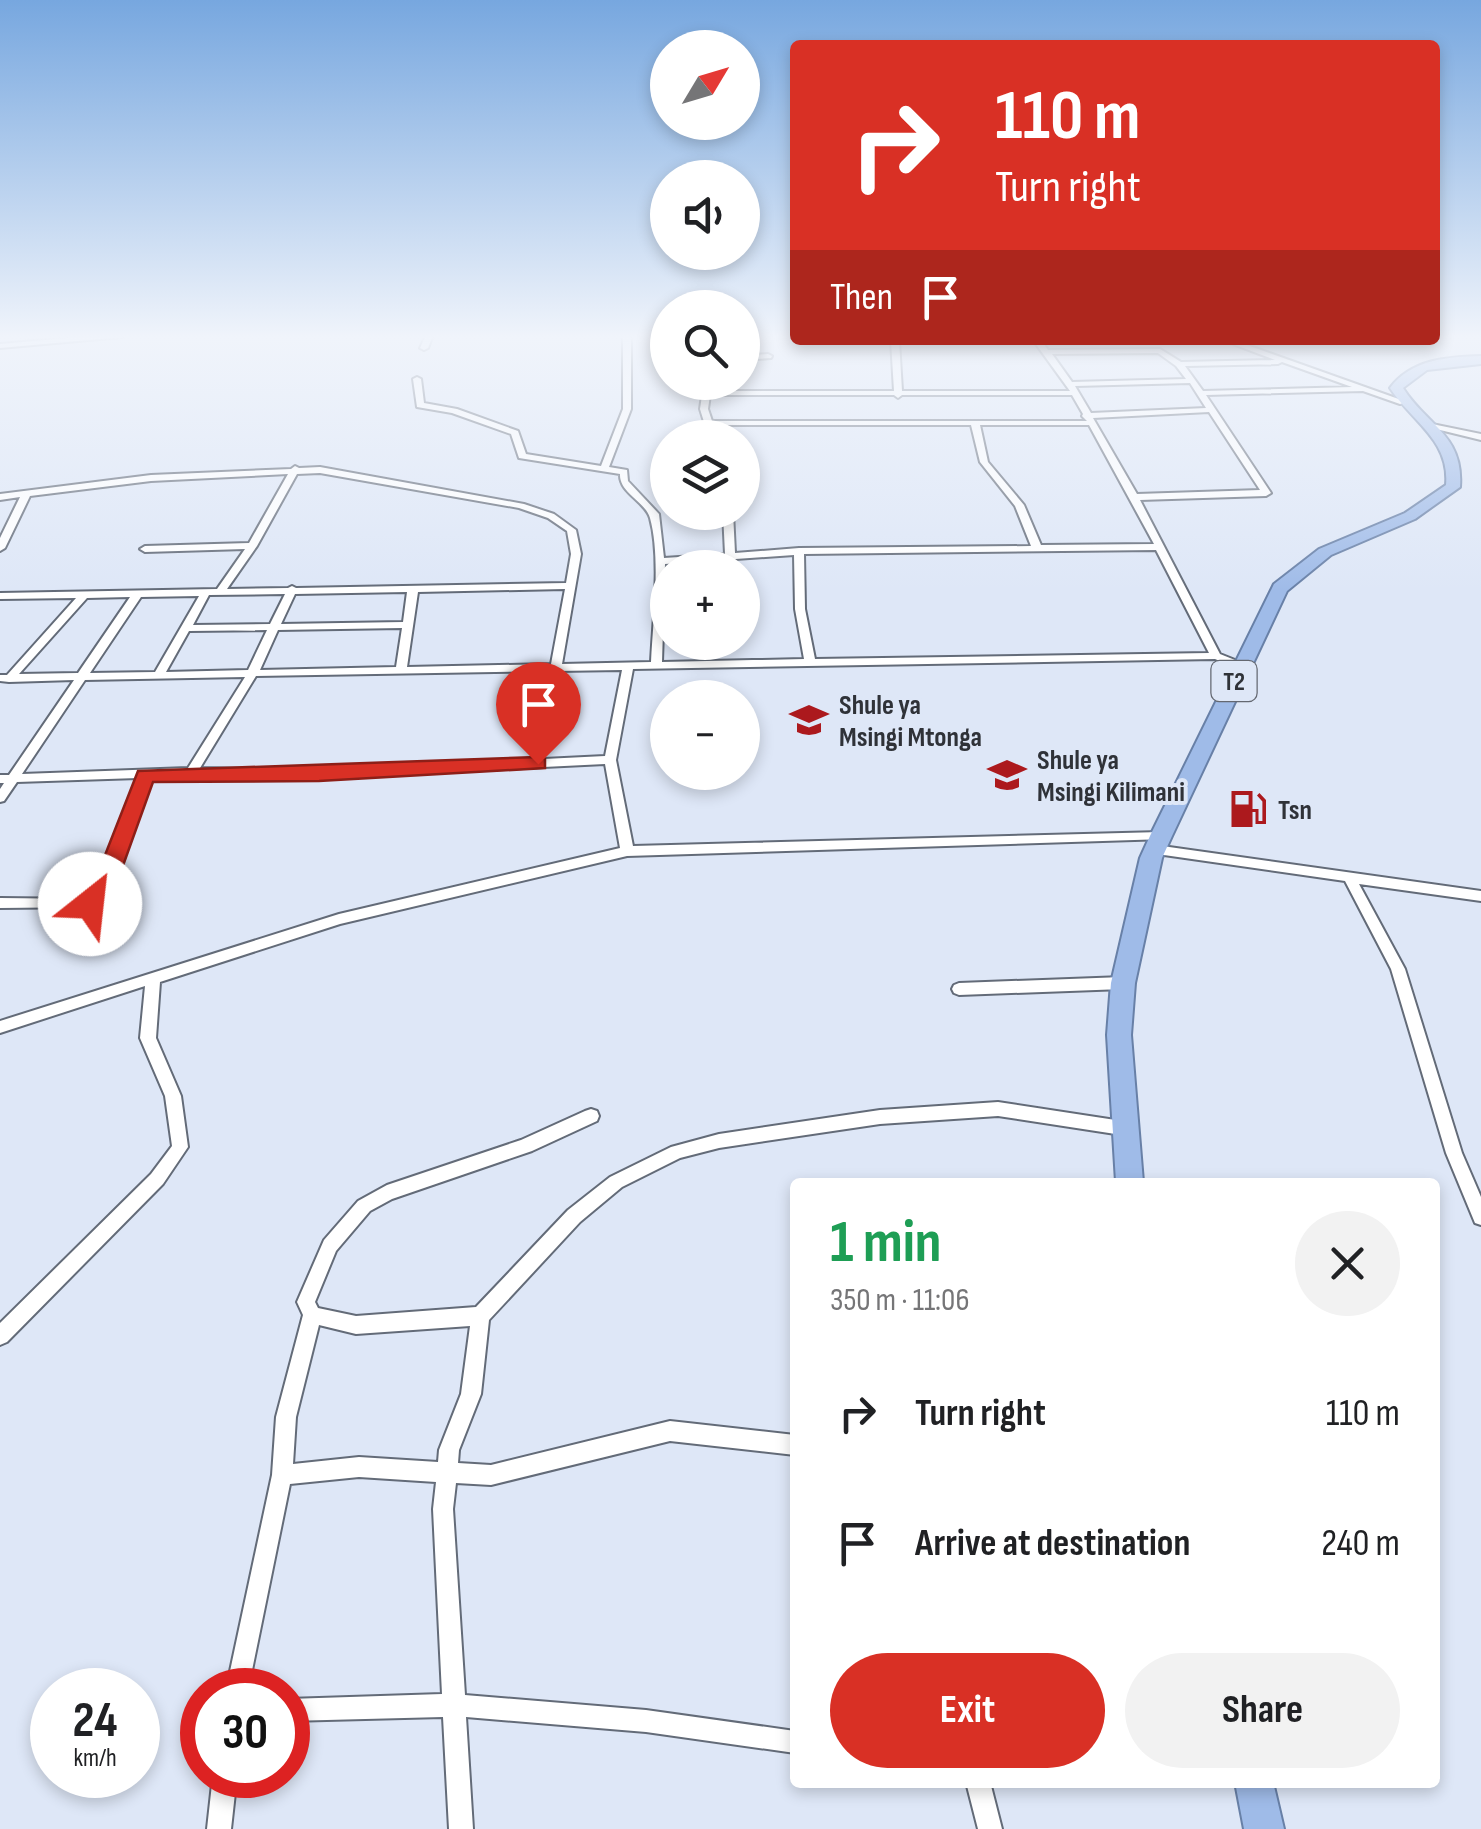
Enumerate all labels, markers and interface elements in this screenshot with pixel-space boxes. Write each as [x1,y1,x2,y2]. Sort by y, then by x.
north arrow [650,30,760,140]
map controls [650,30,760,790]
text: 110 m [995,75,1141,159]
icon: right [830,80,960,210]
button: sound [650,160,760,270]
text: Turn right [995,160,1141,215]
icon: arrive [913,270,968,325]
text: Then [830,275,893,320]
button: search [650,290,760,400]
button: layers [650,420,760,530]
button: + [650,550,760,660]
road number: T2 [1212,661,1256,701]
pin [496,662,581,765]
icon: arrive [511,677,566,732]
button: − [650,680,760,790]
place label: Shule ya Msingi Mtonga [839,689,982,754]
school or university icon: Shule ya Msingi Mtonga [788,699,830,741]
place label: Shule ya Msingi Kilimani [1037,744,1185,809]
school or university icon: Shule ya Msingi Kilimani [986,754,1028,796]
fuel station icon: Tsn [1227,788,1269,830]
place label: Tsn [1278,794,1312,827]
position arrow [38,852,142,956]
text: 1 min [830,1207,942,1279]
button: close [1295,1211,1400,1316]
text: 350 m · 11:06 [830,1281,969,1320]
icon: right [830,1386,885,1441]
text: Turn right [915,1391,1046,1436]
text: 110 m [1326,1391,1400,1436]
icon: arrive [830,1516,885,1571]
text: Arrive at destination [915,1521,1190,1566]
text: 240 m [1321,1521,1400,1566]
button: Exit [830,1653,1105,1768]
button: Share [1125,1653,1400,1768]
speed limit sign: 30 [180,1668,310,1798]
text: 24 [73,1691,117,1751]
text: km/h [73,1743,117,1774]

